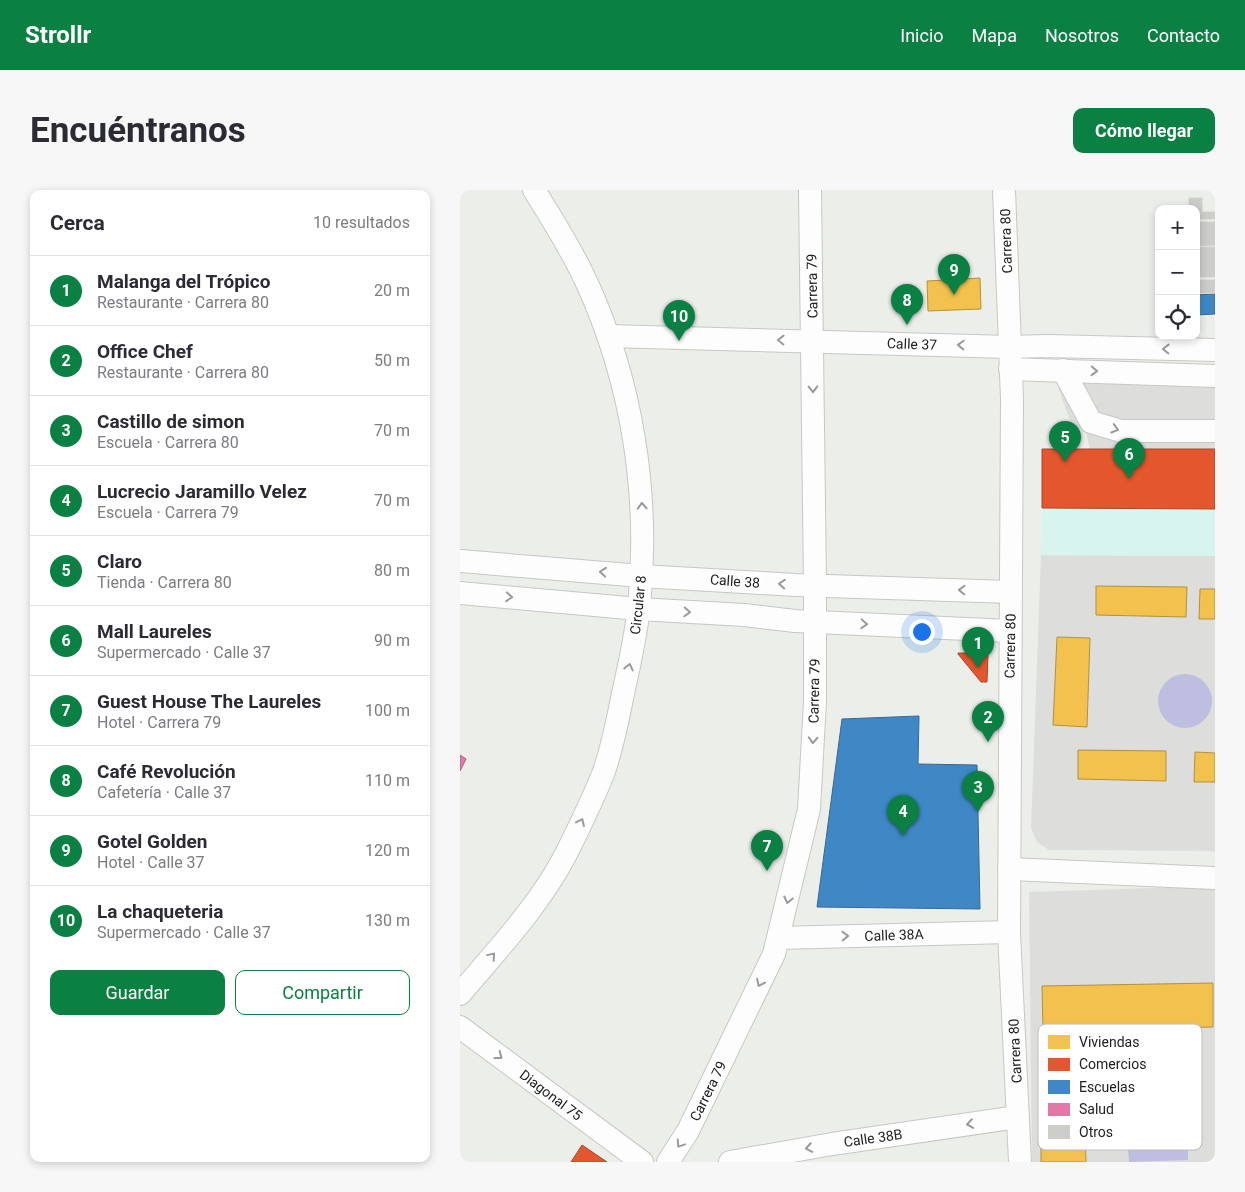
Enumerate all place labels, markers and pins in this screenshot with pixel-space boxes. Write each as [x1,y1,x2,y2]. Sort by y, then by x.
pin: 9 [938,254,970,295]
pin: 8 [891,284,923,325]
pin: 10 [663,300,695,341]
pin: 5 [1049,421,1081,462]
pin: 6 [1113,438,1145,479]
pin: 1 [962,627,994,668]
pin: 2 [972,701,1004,742]
pin: 3 [962,771,994,812]
pin: 4 [887,795,919,836]
pin: 7 [751,830,783,871]

